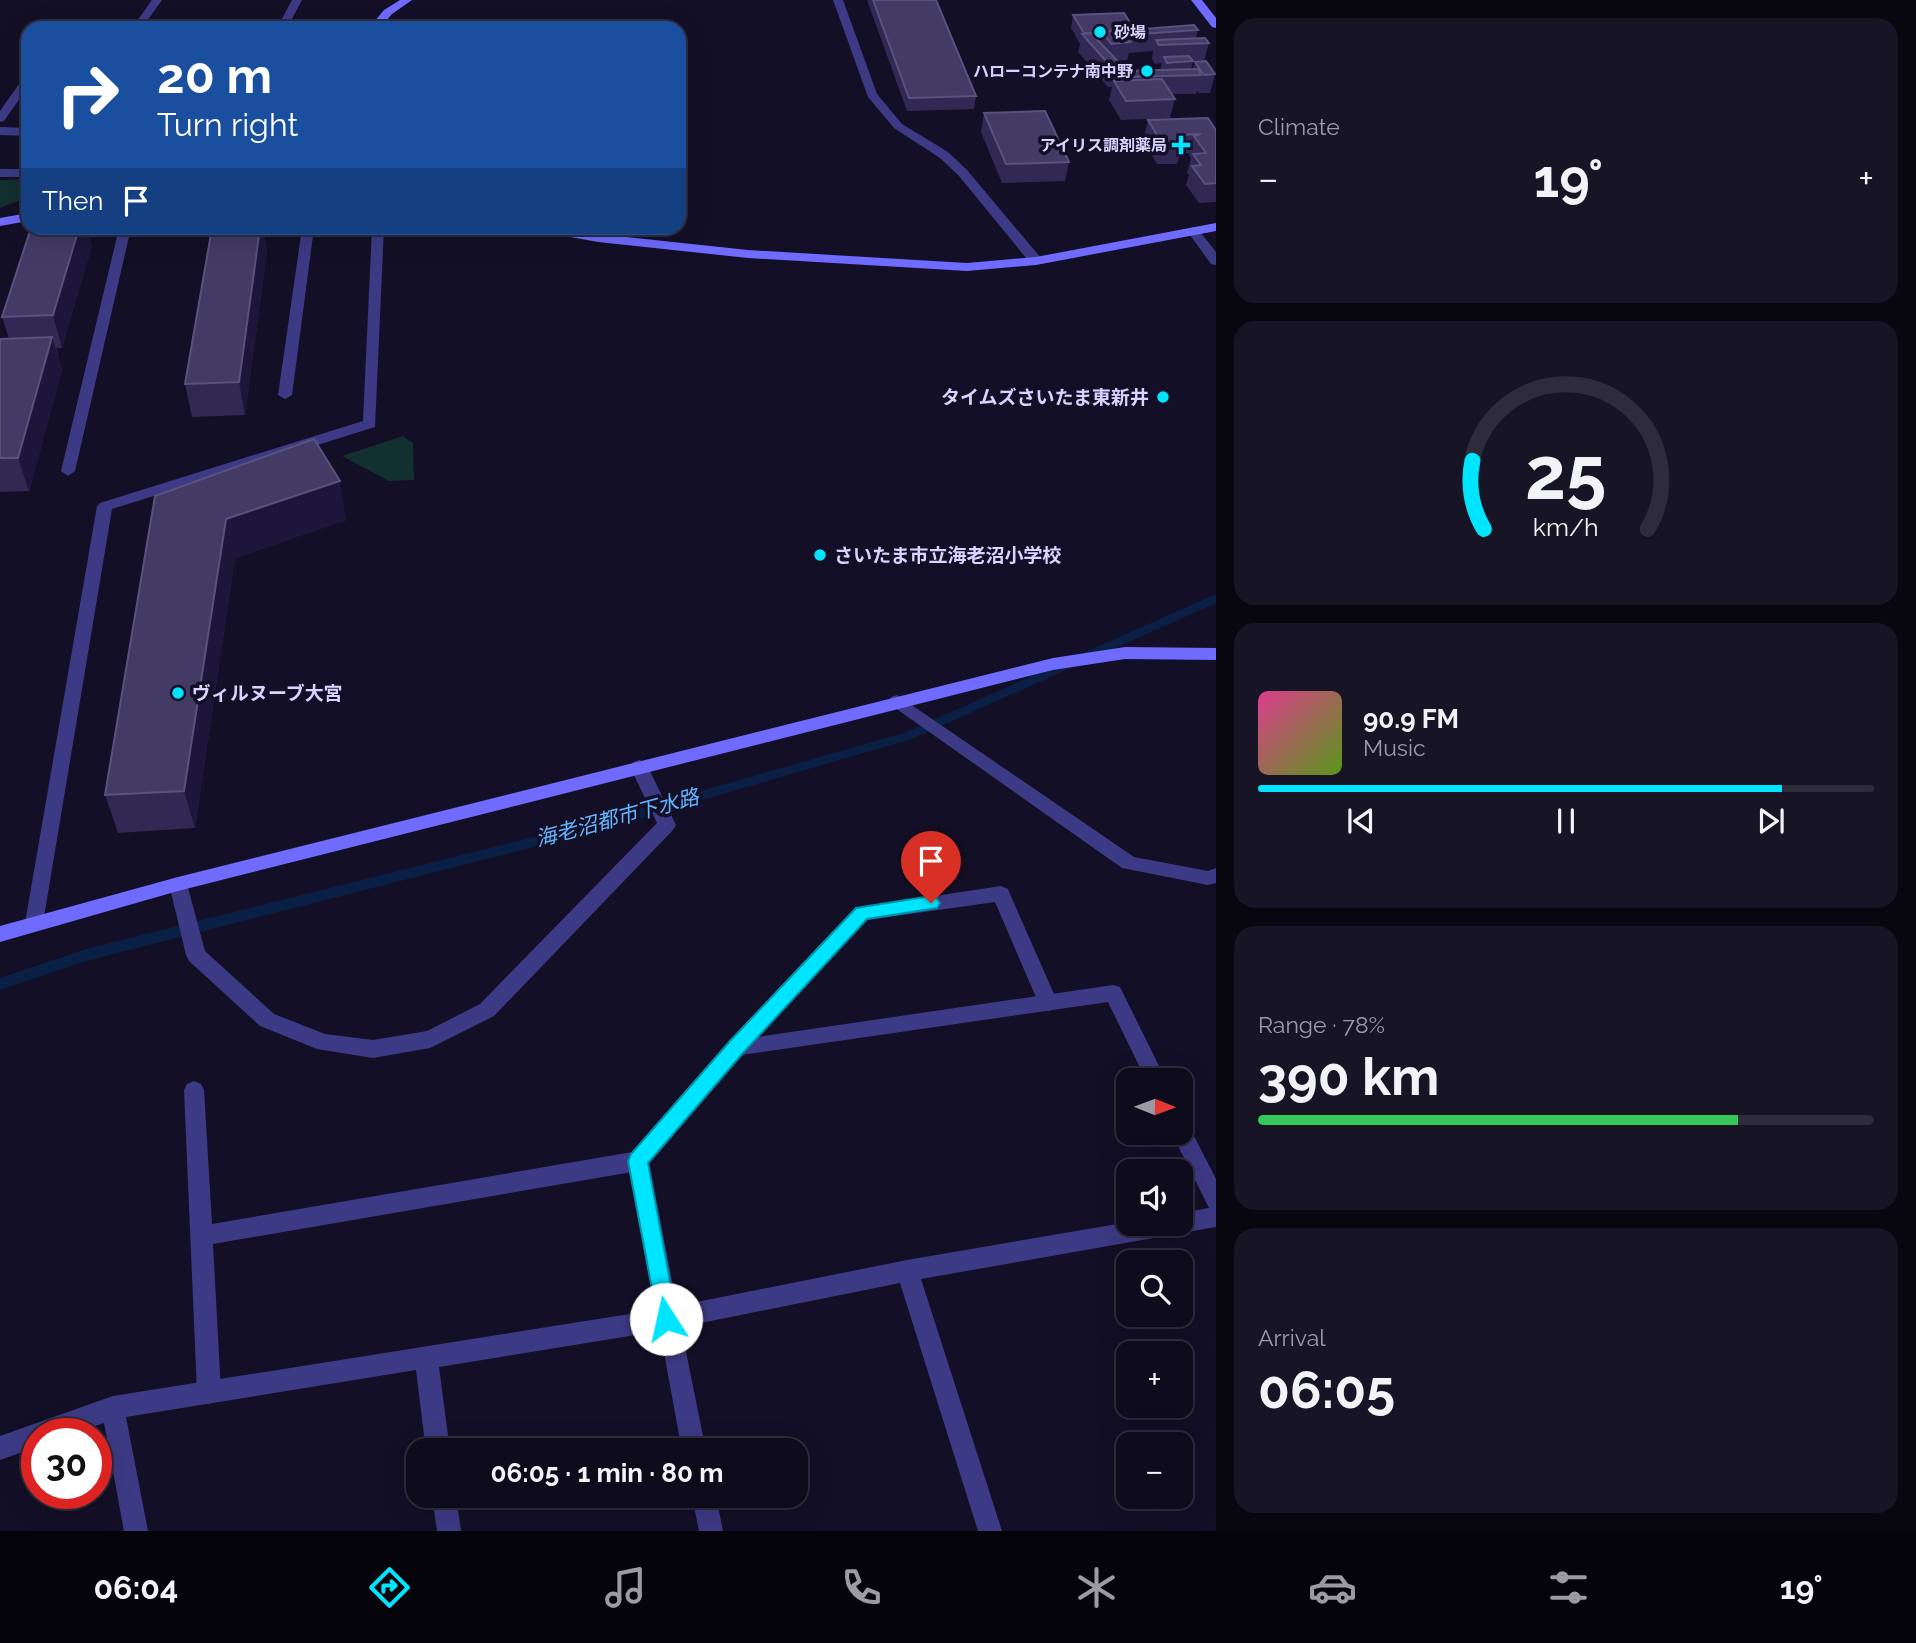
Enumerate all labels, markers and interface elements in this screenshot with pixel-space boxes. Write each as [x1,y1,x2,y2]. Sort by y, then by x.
place label: 砂場 [1114,23,1146,42]
marker: 砂場 [1092,24,1108,40]
text: 20 m [157,47,272,104]
icon: right [42,49,133,140]
place label: ハローコンテナ南中野 [973,62,1133,81]
marker: ハローコンテナ南中野 [1139,63,1155,79]
text: Turn right [157,106,298,143]
text: Climate [1258,113,1340,140]
place label: アイリス調剤薬局 [1040,136,1167,155]
marker: アイリス調剤薬局 [1173,137,1189,153]
text: 19° [1534,148,1603,209]
text: − [1258,156,1278,201]
text: + [1858,156,1874,201]
icon: arrive [117,182,155,220]
text: Then [42,186,103,216]
place label: タイムズさいたま東新井 [941,386,1149,408]
marker: タイムズさいたま東新井 [1155,389,1171,405]
text: 25 [1525,431,1607,516]
text: km/h [1533,512,1599,542]
place label: さいたま市立海老沼小学校 [834,544,1061,566]
marker: さいたま市立海老沼小学校 [812,547,828,563]
place label: ヴィルヌーブ大宮 [192,682,343,704]
marker: ヴィルヌーブ大宮 [170,685,186,701]
text: 90.9 FM [1363,704,1459,734]
text: Music [1363,734,1426,761]
water label: 海老沼都市下水路 [532,783,703,851]
icon: previous [1342,802,1380,840]
icon: pause [1547,802,1585,840]
icon: next [1752,802,1790,840]
pin [901,831,961,903]
icon: arrive [912,842,950,880]
text: Range · 78% [1258,1011,1385,1038]
text: 390 km [1258,1046,1439,1107]
north arrow [1116,1068,1194,1144]
map controls [1116,1068,1193,1509]
button: sound [1116,1159,1193,1236]
button: search [1116,1250,1193,1327]
position arrow [629,1282,703,1356]
text: Arrival [1258,1324,1325,1351]
button: + [1116,1341,1193,1418]
text: 06:05 [1258,1359,1395,1420]
speed limit sign: 30 [21,1418,112,1509]
button: − [1116,1432,1193,1509]
text: 06:05 · 1 min · 80 m [491,1458,723,1488]
icon: directions [365,1563,414,1612]
icon: music [601,1563,650,1612]
icon: phone [837,1563,886,1612]
icon: climate [1072,1563,1121,1612]
icon: car [1308,1563,1357,1612]
icon: filters [1544,1563,1593,1612]
text: 06:04 [93,1569,178,1606]
text: 19° [1780,1569,1823,1606]

